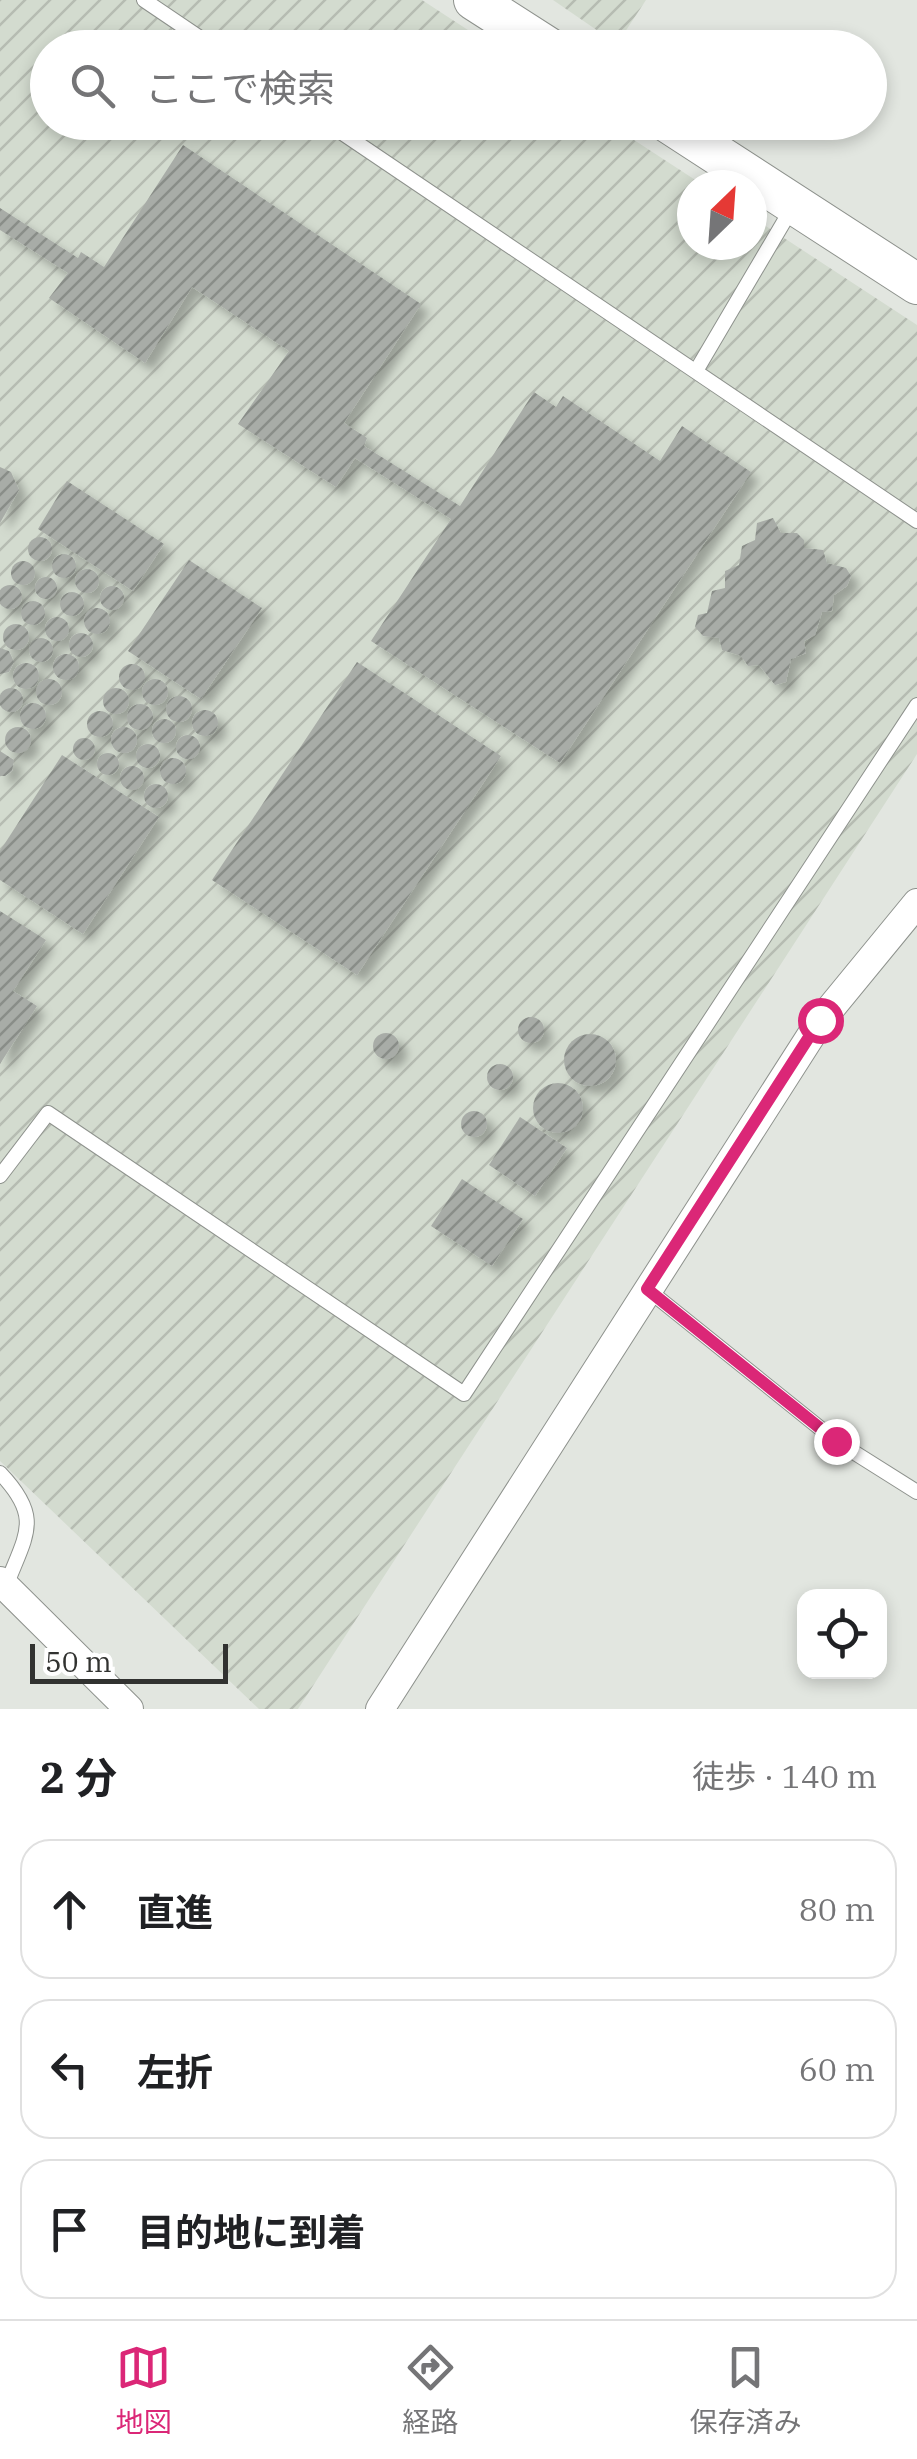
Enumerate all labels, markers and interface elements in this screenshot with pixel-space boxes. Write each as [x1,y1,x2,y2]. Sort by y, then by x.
search box [30,30,887,140]
icon: search [65,58,120,113]
text: ここで検索 [145,63,335,112]
north arrow [677,170,767,260]
route start [798,998,844,1044]
route end [814,1419,860,1465]
map controls [797,1589,887,1679]
button: locate [797,1589,887,1679]
scale bar [30,1639,228,1684]
text: 50 m [45,1643,112,1680]
text: 2 分 [40,1750,117,1805]
text: 徒歩 · 140 m [692,1755,877,1797]
icon: ahead [42,1882,97,1937]
text: 直進 [137,1887,213,1936]
text: 80 m [799,1888,875,1930]
icon: left [42,2042,97,2097]
text: 左折 [137,2047,213,2096]
text: 60 m [799,2048,875,2090]
icon: arrive [42,2202,97,2257]
text: 目的地に到着 [137,2207,365,2256]
tab: 地図 [115,2340,172,2440]
tab: 経路 [402,2340,459,2440]
tab: 保存済み [689,2340,802,2440]

